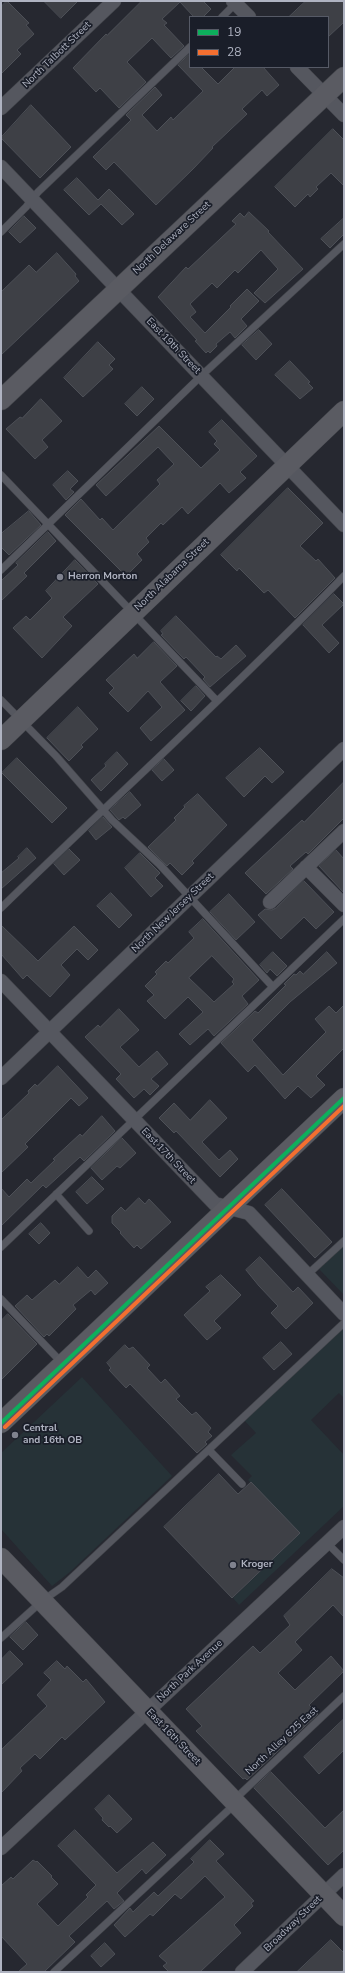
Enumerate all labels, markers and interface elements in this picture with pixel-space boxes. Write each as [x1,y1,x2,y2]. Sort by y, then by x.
legend [189,16,329,68]
street label: North Talbott Street [20,19,94,91]
text: 19 [227,24,241,40]
text: 28 [227,44,241,60]
street label: North Delaware Street [131,199,213,277]
street label: East 19th Street [143,316,203,376]
street label: North Alabama Street [132,536,212,614]
place label: Herron Morton [68,571,137,583]
marker: Herron Morton [55,572,65,582]
street label: North New Jersey Street [130,871,216,955]
street label: East 17th Street [138,1126,198,1186]
place label: Central and 16th OB [23,1423,82,1446]
marker: Central and 16th OB [10,1430,20,1440]
place label: Kroger [241,1559,273,1571]
marker: Kroger [228,1560,238,1570]
street label: North Park Avenue [155,1638,225,1704]
street label: North Alley 625 East [243,1704,321,1778]
street label: East 16th Street [143,1707,203,1767]
street label: Broadway Street [262,1893,324,1955]

